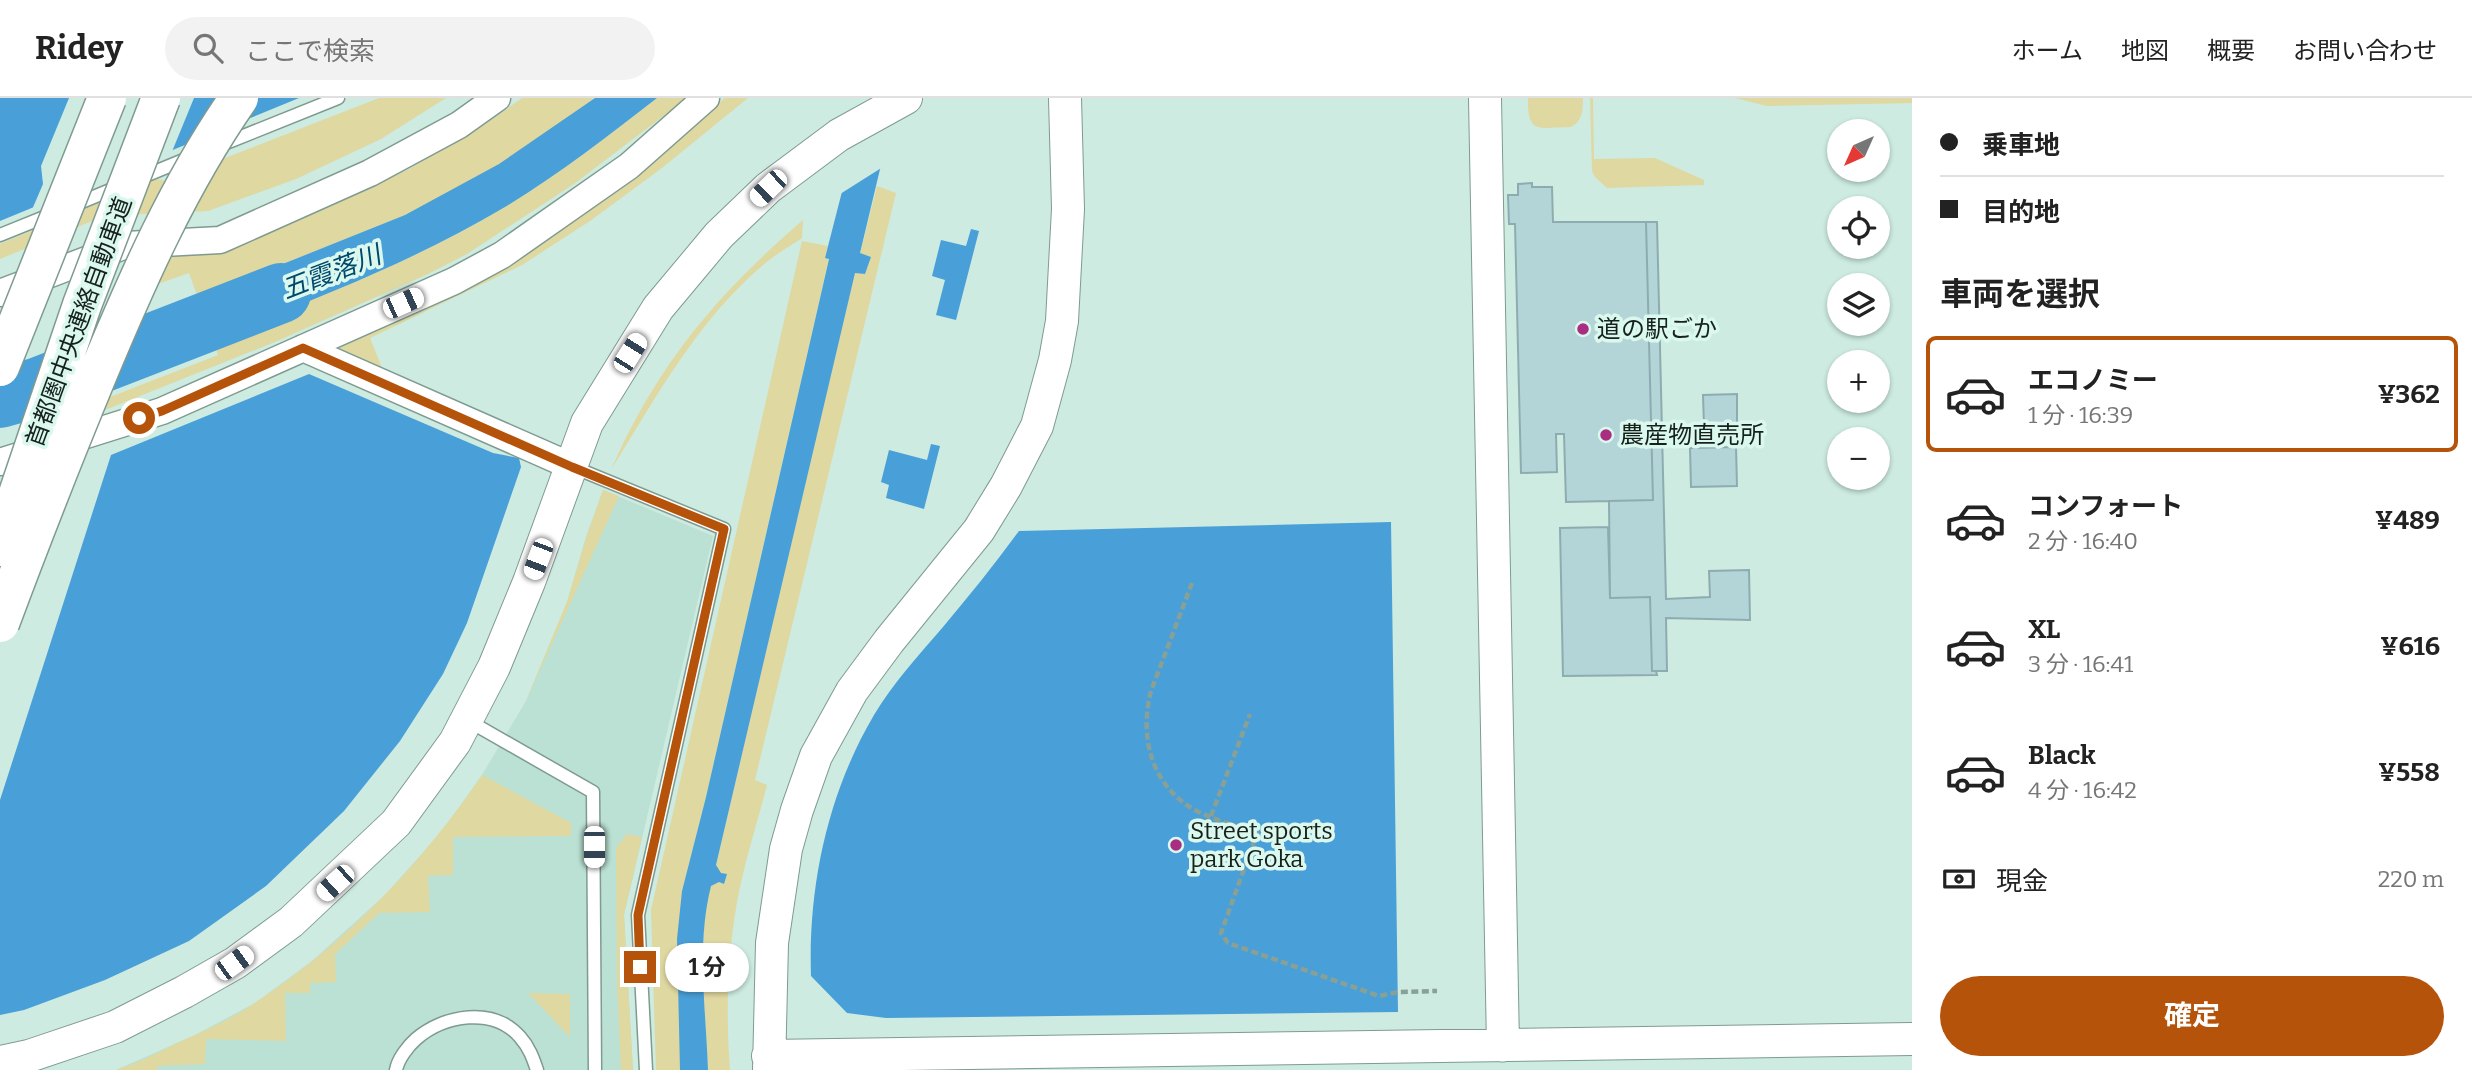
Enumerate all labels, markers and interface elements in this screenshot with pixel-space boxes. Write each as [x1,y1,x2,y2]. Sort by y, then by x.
search box [165,17,655,80]
text: Ridey [35,28,123,68]
icon: search [189,29,227,67]
text: ここで検索 [245,36,375,67]
text: ホーム [2012,37,2083,65]
text: 地図 [2121,37,2169,65]
text: 概要 [2207,37,2255,65]
text: お問い合わせ [2293,37,2437,65]
north arrow [1827,119,1890,182]
map controls [1827,119,1890,490]
text: 乗車地 [1982,130,2060,161]
car [746,166,791,210]
street label: 首都圏中央連絡自動車道 [21,193,137,451]
button: locate [1827,196,1890,259]
text: 目的地 [1982,197,2060,228]
water label: 五霞落川 [277,238,388,306]
button: layers [1827,273,1890,336]
text: 車両を選択 [1940,275,2100,313]
car [380,285,427,321]
place label: 道の駅ごか [1597,315,1717,343]
marker: 道の駅ごか [1575,321,1591,337]
car [610,330,651,376]
button: + [1827,350,1890,413]
icon: car [1944,363,2007,426]
text: エコノミー [2028,365,2158,396]
text: ¥362 [2378,379,2440,410]
text: 1 分 · 16:39 [2028,401,2133,429]
route start [123,402,155,434]
place label: 農産物直売所 [1620,421,1764,449]
marker: 農産物直売所 [1598,427,1614,443]
button: − [1827,427,1890,490]
icon: car [1944,489,2007,552]
text: コンフォート [2028,491,2183,522]
text: ¥489 [2375,505,2440,536]
text: 2 分 · 16:40 [2028,527,2138,555]
car [521,536,556,582]
text: XL [2028,614,2060,645]
icon: car [1944,615,2007,678]
text: ¥616 [2380,631,2440,662]
text: 3 分 · 16:41 [2028,650,2133,678]
text: Black [2028,740,2096,771]
icon: car [1944,741,2007,804]
text: ¥558 [2378,757,2440,788]
text: 4 分 · 16:42 [2028,776,2137,804]
place label: Street sports park Goka [1190,817,1333,873]
car [584,826,605,868]
marker: Street sports park Goka [1168,837,1184,853]
icon: cash [1940,860,1978,898]
car [313,861,358,905]
text: 220 m [2378,865,2444,893]
text: 現金 [1996,866,2048,897]
car [211,942,258,984]
callout: 1 分 [664,942,748,992]
route end [624,951,656,983]
text: 1 分 [688,953,726,981]
button: 確定 [1940,976,2444,1056]

